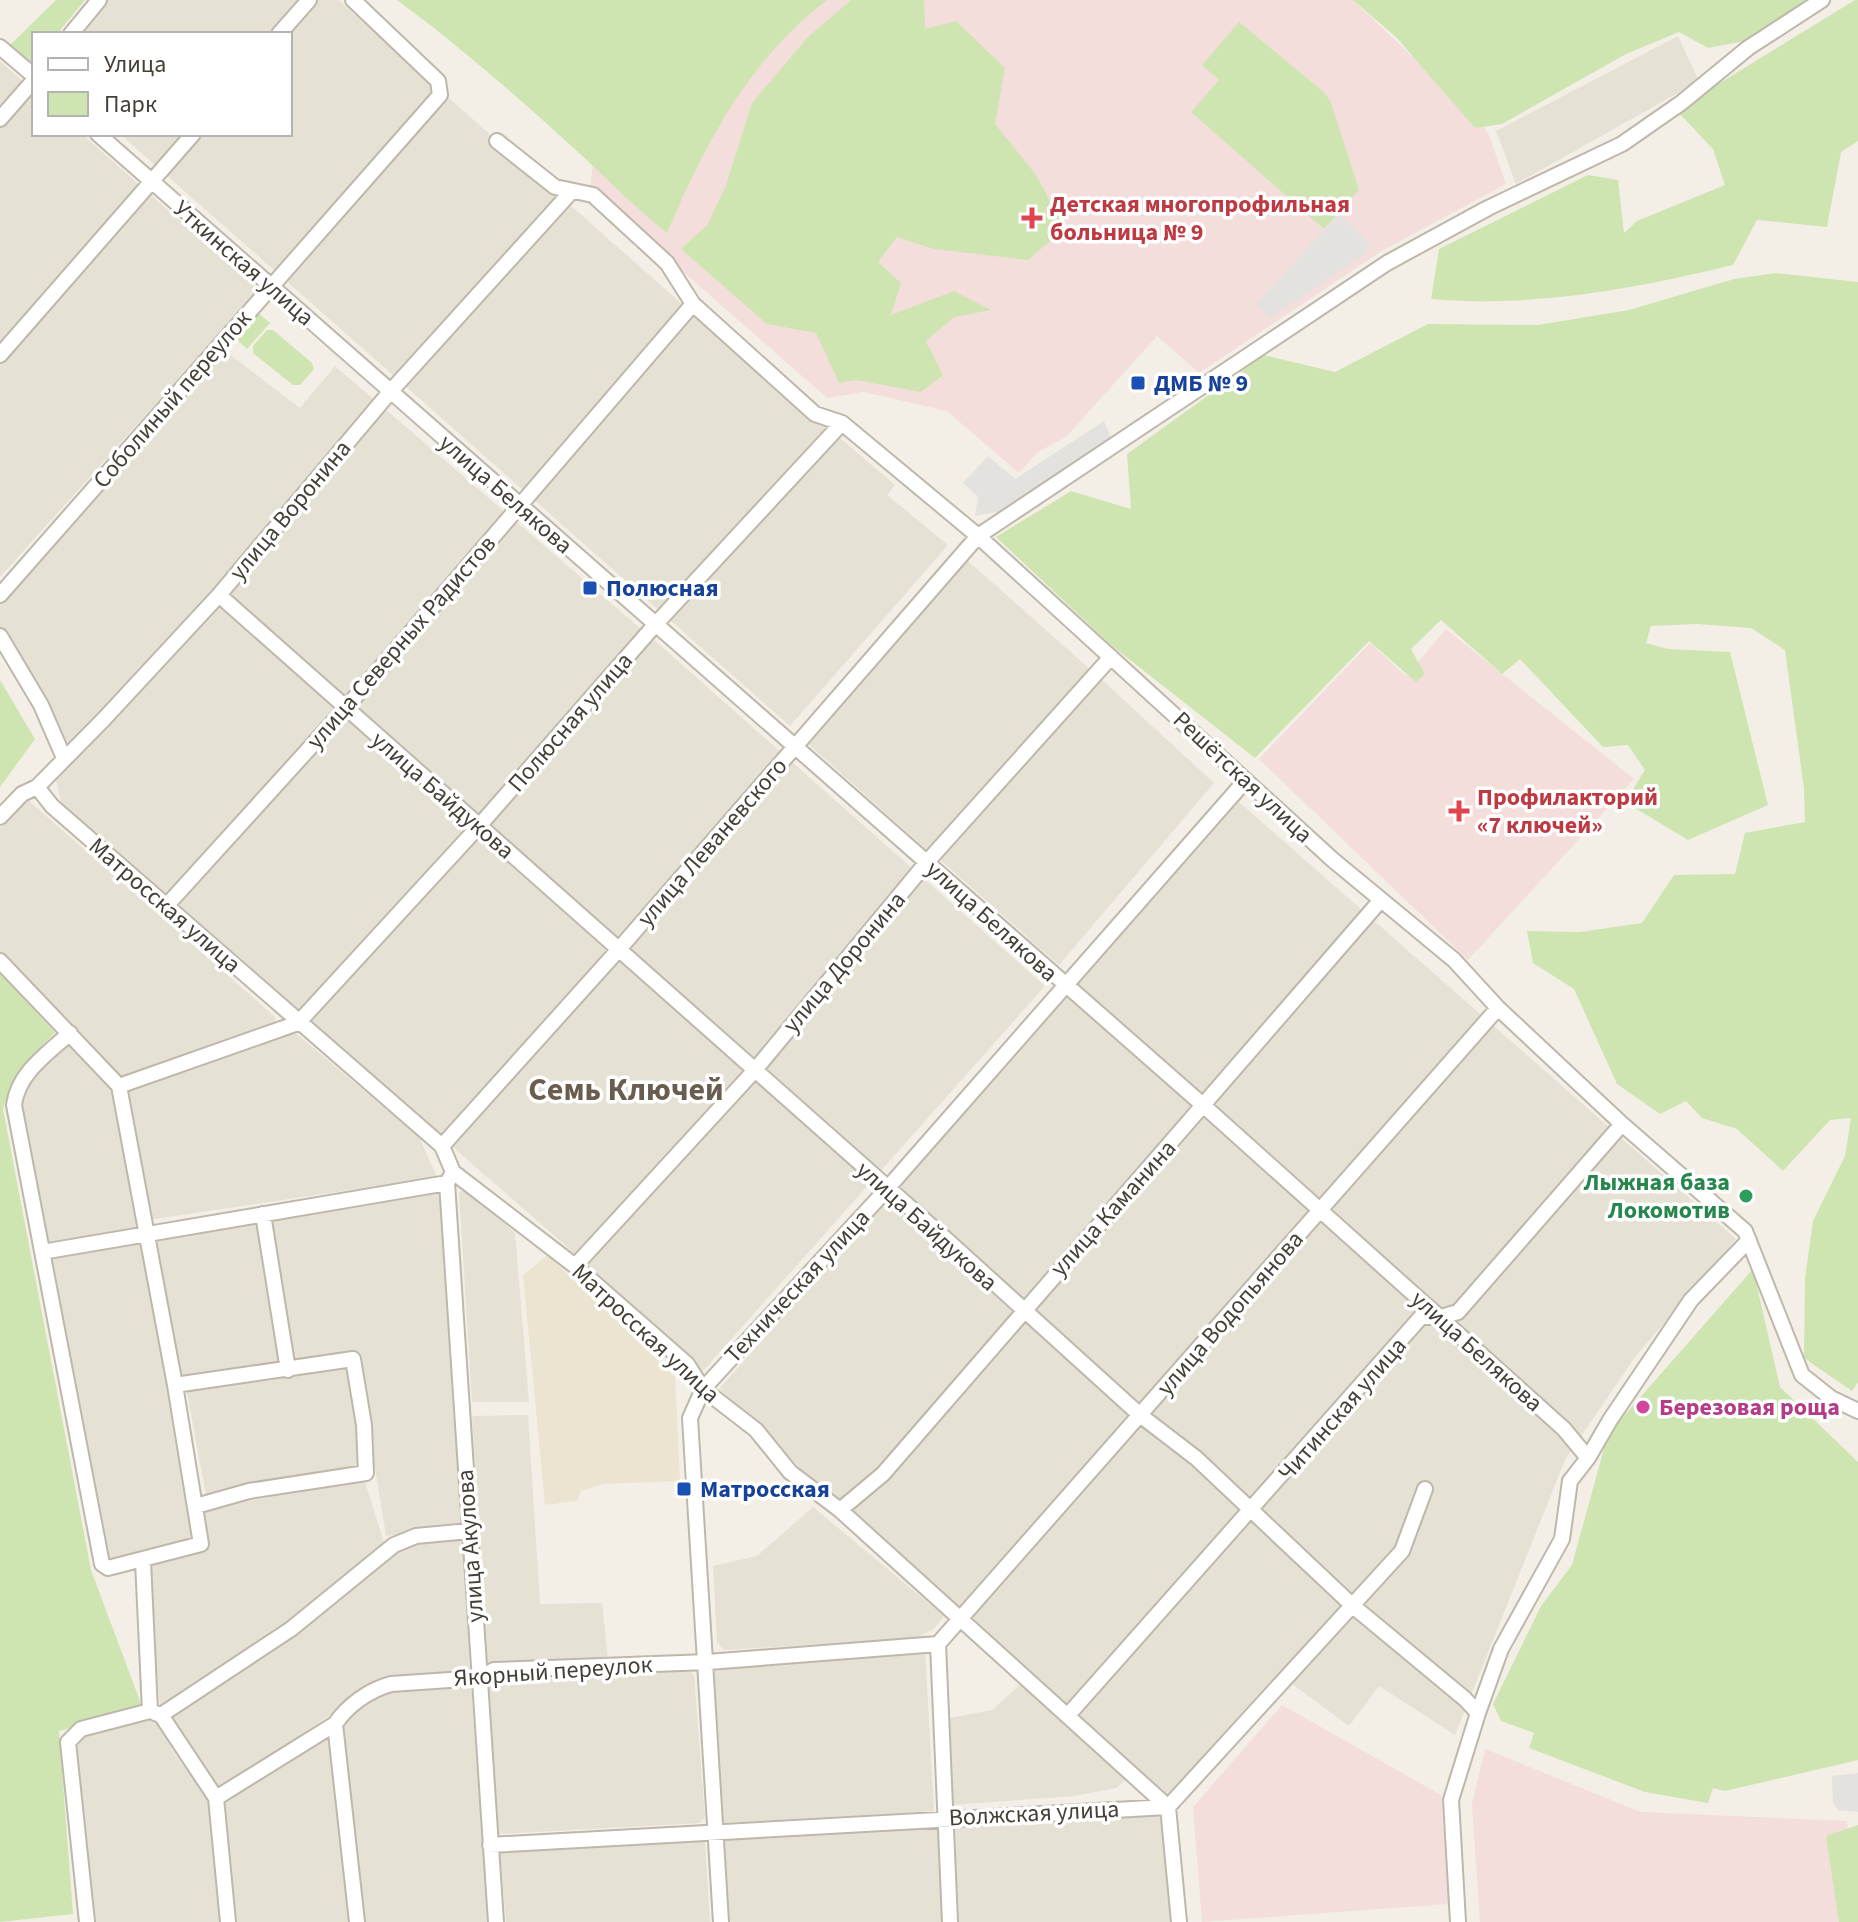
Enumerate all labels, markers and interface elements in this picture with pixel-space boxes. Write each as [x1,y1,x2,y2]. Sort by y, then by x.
legend [32,32,292,136]
text: Улица [104,47,166,82]
text: Парк [104,87,157,122]
place label: Детская многопрофильная больница № 9 [1050,187,1350,250]
street label: Уткинская улица [165,192,322,335]
marker: Детская многопрофильная больница № 9 [1021,207,1043,229]
street label: Соболиный переулок [85,302,260,496]
place label: ДМБ № 9 [1154,366,1248,401]
marker: ДМБ № 9 [1129,374,1147,392]
street label: улица Белякова [431,426,580,562]
street label: улица Воронина [221,433,360,588]
street label: улица Северных Радистов [298,528,504,757]
place label: Полюсная [606,571,719,606]
marker: Полюсная [581,579,599,597]
street label: Полюсная улица [500,645,641,800]
street label: Решётская улица [1165,703,1320,852]
street label: улица Байдукова [363,723,522,868]
street label: улица Леваневского [629,750,796,935]
place label: Профилакторий «7 ключей» [1477,780,1658,843]
marker: Профилакторий «7 ключей» [1448,800,1470,822]
street label: Матросская улица [81,829,249,981]
street label: улица Белякова [918,852,1066,990]
street label: улица Доронина [775,884,914,1041]
district label: Семь Ключей [528,1067,724,1113]
street label: улица Каманина [1042,1132,1184,1285]
street label: улица Байдукова [848,1153,1005,1300]
place label: Лыжная база Локомотив [1583,1165,1730,1228]
marker: Лыжная база Локомотив [1737,1187,1755,1205]
street label: Техническая улица [716,1201,878,1371]
street label: улица Водопьянова [1149,1223,1312,1404]
street label: Матросская улица [564,1255,728,1412]
street label: улица Белякова [1403,1282,1551,1420]
street label: Читинская улица [1270,1330,1415,1489]
place label: Березовая роща [1659,1390,1840,1425]
marker: Березовая роща [1634,1398,1652,1416]
street label: улица Акулова [448,1468,493,1624]
place label: Матросская [700,1472,830,1507]
marker: Матросская [675,1480,693,1498]
street label: Якорный переулок [453,1647,654,1696]
street label: Волжская улица [948,1792,1120,1835]

